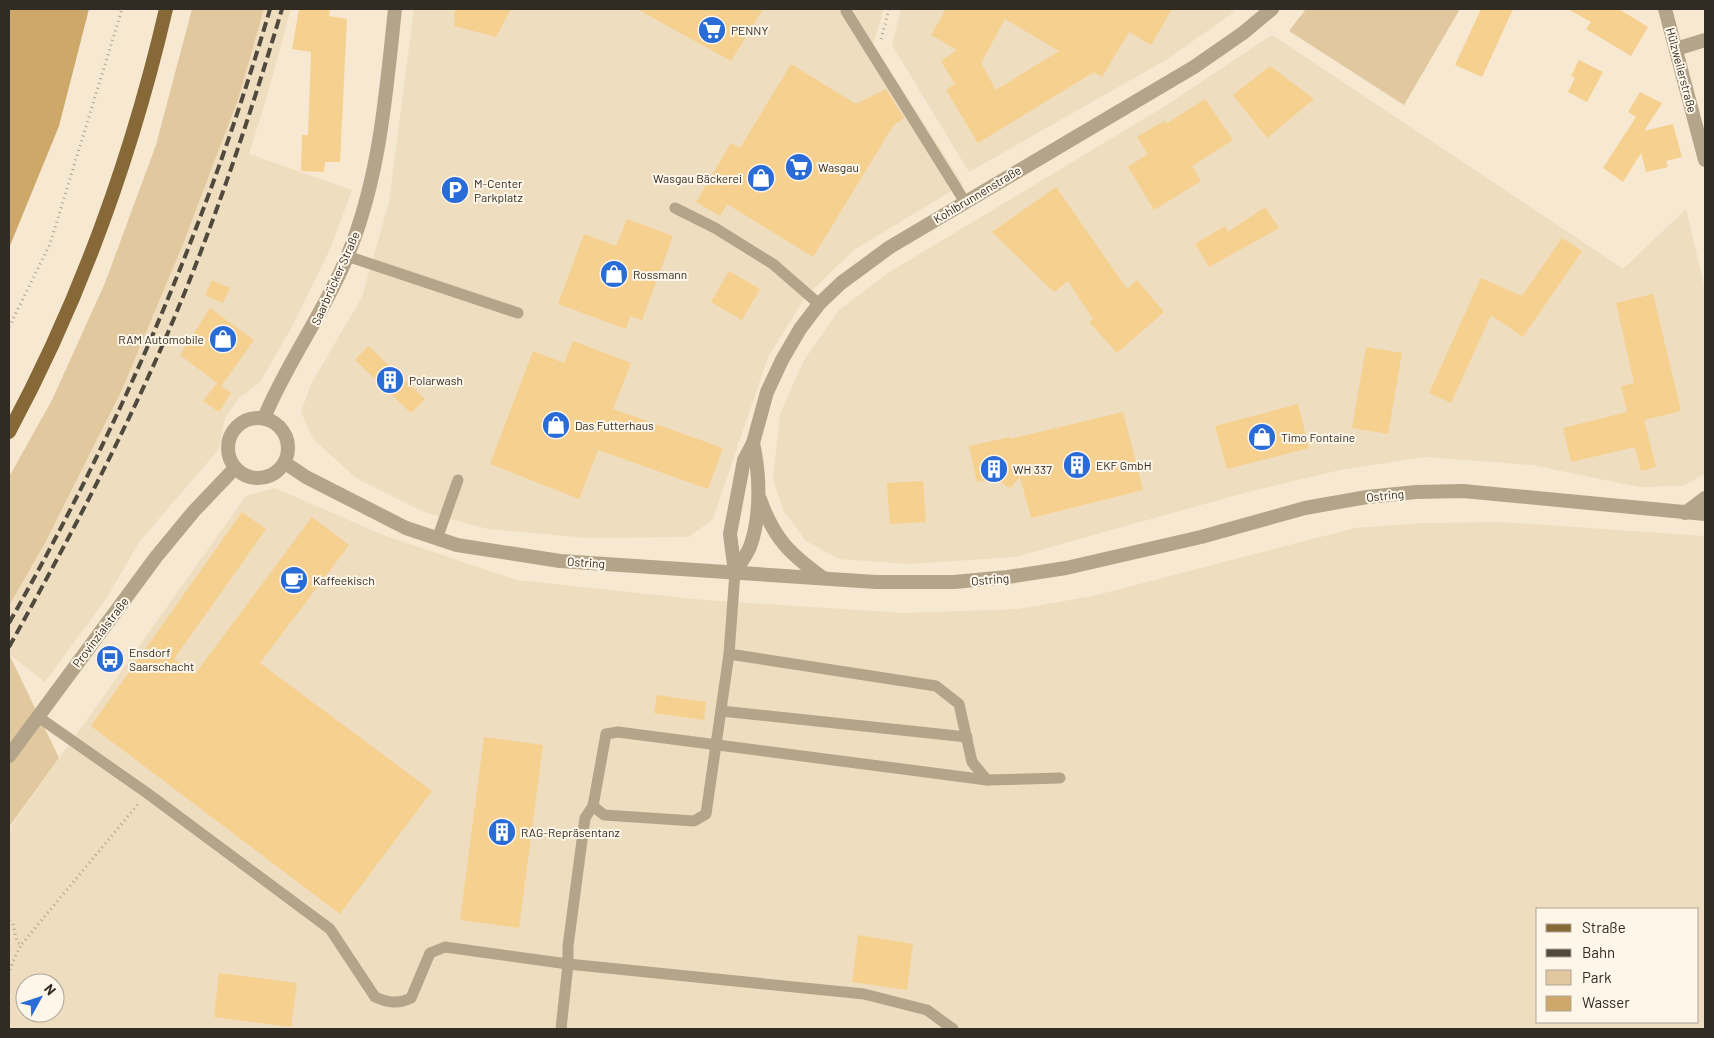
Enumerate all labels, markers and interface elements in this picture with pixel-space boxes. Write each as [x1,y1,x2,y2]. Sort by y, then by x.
supermarket icon: PENNY [697,15,727,45]
place label: PENNY [731,23,768,37]
street label: Hülzweilerstraße [1664,26,1700,114]
supermarket icon: Wasgau [784,152,814,182]
place label: Wasgau [818,160,859,174]
street label: Kohlbrunnenstraße [931,162,1023,226]
shop icon: Wasgau Bäckerei [746,163,776,193]
place label: Wasgau Bäckerei [653,171,742,185]
parking icon: M-Center Parkplatz [440,175,470,205]
place label: M-Center Parkplatz [474,176,523,204]
street label: Saarbrücker Straße [308,229,362,327]
shop icon: Rossmann [599,259,629,289]
place label: Rossmann [633,267,687,281]
shop icon: RAM Automobile [208,324,238,354]
place label: RAM Automobile [118,332,204,346]
building icon: Polarwash [375,365,405,395]
place label: Polarwash [409,373,463,387]
shop icon: Das Futterhaus [541,410,571,440]
place label: Das Futterhaus [575,418,654,432]
shop icon: Timo Fontaine [1247,422,1277,452]
place label: Timo Fontaine [1281,430,1355,444]
building icon: EKF GmbH [1062,450,1092,480]
building icon: WH 337 [979,454,1009,484]
place label: EKF GmbH [1096,458,1151,472]
place label: WH 337 [1013,462,1052,476]
street label: Ostring [1365,486,1405,504]
street label: Ostring [567,554,605,570]
cafe icon: Kaffeekisch [279,565,309,595]
street label: Ostring [971,570,1009,588]
place label: Kaffeekisch [313,573,375,587]
street label: Provinzialstraße [69,594,131,670]
bus stop icon: Ensdorf Saarschacht [95,644,125,674]
place label: Ensdorf Saarschacht [129,645,194,673]
building icon: RAG-Repräsentanz [487,817,517,847]
place label: RAG-Repräsentanz [521,825,620,839]
legend [1536,908,1699,1023]
text: Straße [1582,918,1626,936]
text: Bahn [1582,943,1615,961]
text: Park [1582,968,1612,986]
north arrow [15,973,65,1023]
text: N [41,980,60,998]
text: Wasser [1582,993,1630,1011]

